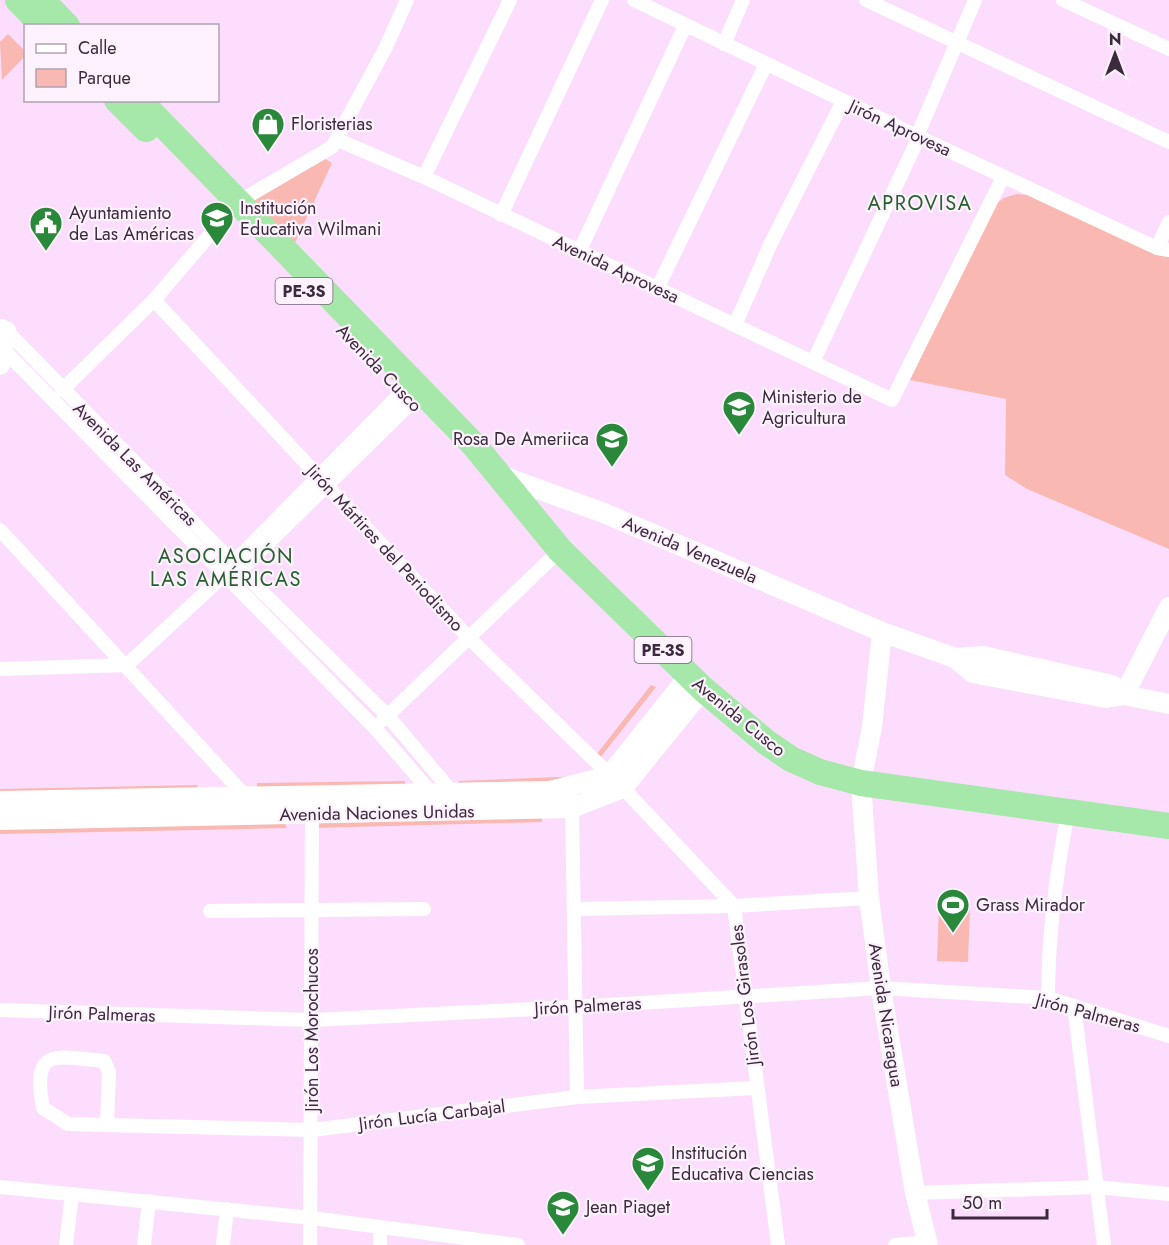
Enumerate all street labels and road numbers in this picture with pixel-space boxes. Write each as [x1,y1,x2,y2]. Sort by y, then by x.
street label: Jirón Aprovesa [843,92,955,163]
street label: Avenida Aprovesa [549,228,683,310]
road number: PE-3S [276,278,332,304]
street label: Avenida Cusco [330,318,428,418]
street label: Avenida Las Américas [67,396,203,532]
street label: Jirón Mártires del Periodismo [299,457,470,638]
street label: Avenida Venezuela [619,510,761,590]
road number: PE-3S [634,637,692,663]
street label: Avenida Cusco [687,671,792,763]
street label: Avenida Naciones Unidas [279,798,475,828]
street label: Jirón Los Girasoles [723,923,767,1069]
street label: Avenida Nicaragua [862,941,910,1089]
street label: Jirón Los Morochucos [299,948,325,1114]
street label: Jirón Palmeras [1031,986,1143,1039]
street label: Jirón Palmeras [532,990,642,1022]
street label: Jirón Palmeras [46,999,156,1029]
street label: Jirón Lucía Carbajal [355,1093,507,1137]

